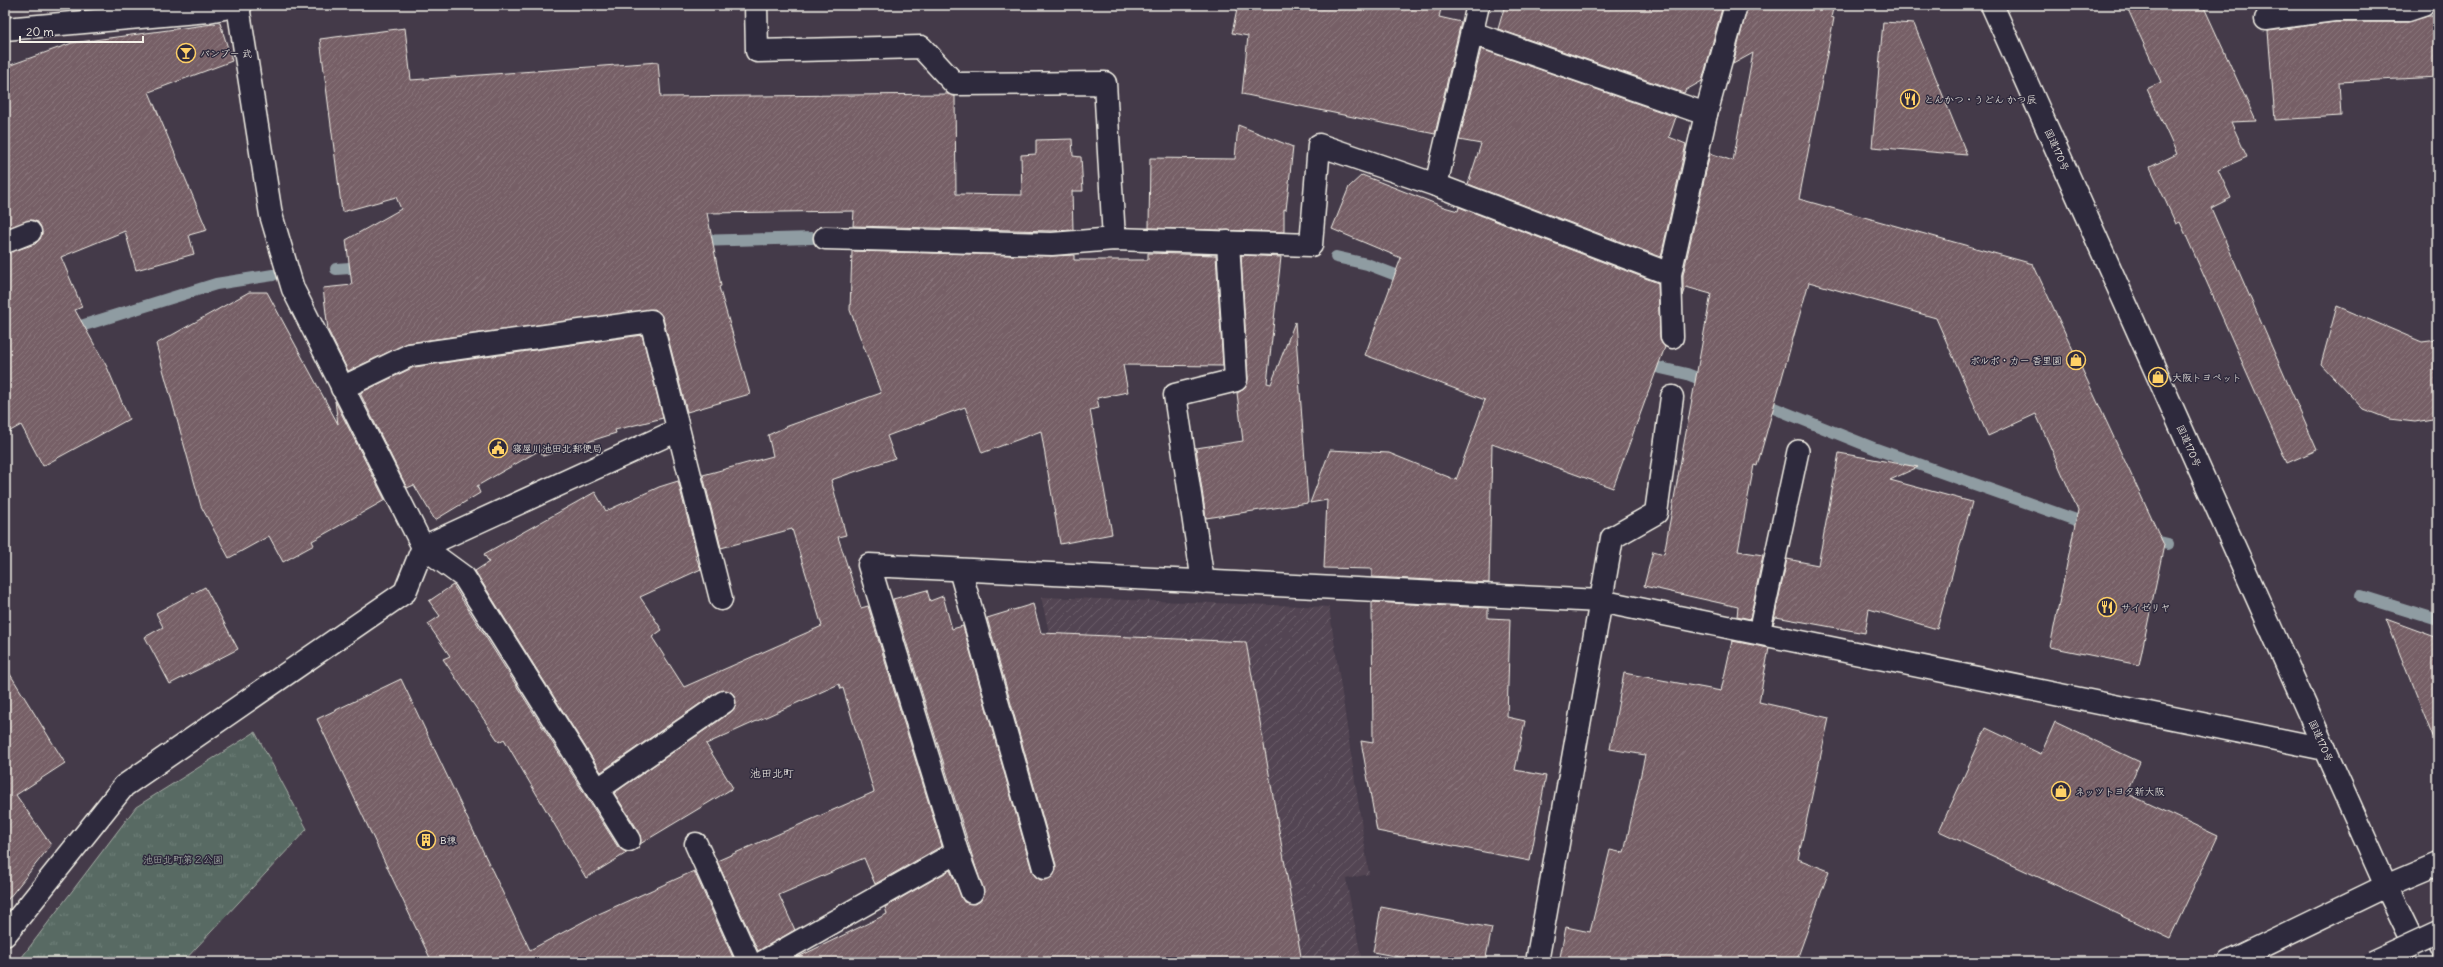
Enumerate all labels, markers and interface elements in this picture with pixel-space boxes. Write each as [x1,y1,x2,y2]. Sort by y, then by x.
scale bar [20,18,143,44]
text: 20 m [26,24,54,39]
bar icon: バンブー 武 [175,42,197,64]
place label: バンブー 武 [200,47,252,60]
restaurant icon: とんかつ・うどん かつ辰 [1899,88,1921,110]
place label: とんかつ・うどん かつ辰 [1924,93,2037,106]
street label: 国道170号 [2042,127,2072,173]
shop icon: ボルボ・カー 香里園 [2065,349,2087,371]
place label: ボルボ・カー 香里園 [1970,354,2062,367]
shop icon: 大阪トヨペット [2147,366,2169,388]
place label: 大阪トヨペット [2172,371,2242,384]
street label: 国道170号 [2174,423,2204,469]
public building icon: 寝屋川池田北郵便局 [487,437,509,459]
place label: 寝屋川池田北郵便局 [512,442,602,455]
restaurant icon: サイゼリヤ [2096,596,2118,618]
place label: サイゼリヤ [2121,601,2170,614]
street label: 国道170号 [2306,718,2336,764]
district label: 池田北町 [750,766,794,780]
shop icon: ネッツトヨタ新大阪 [2050,780,2072,802]
place label: ネッツトヨタ新大阪 [2075,785,2165,798]
building icon: B棟 [415,829,437,851]
place label: B棟 [440,834,457,847]
park label: 池田北町第２公園 [143,853,223,866]

